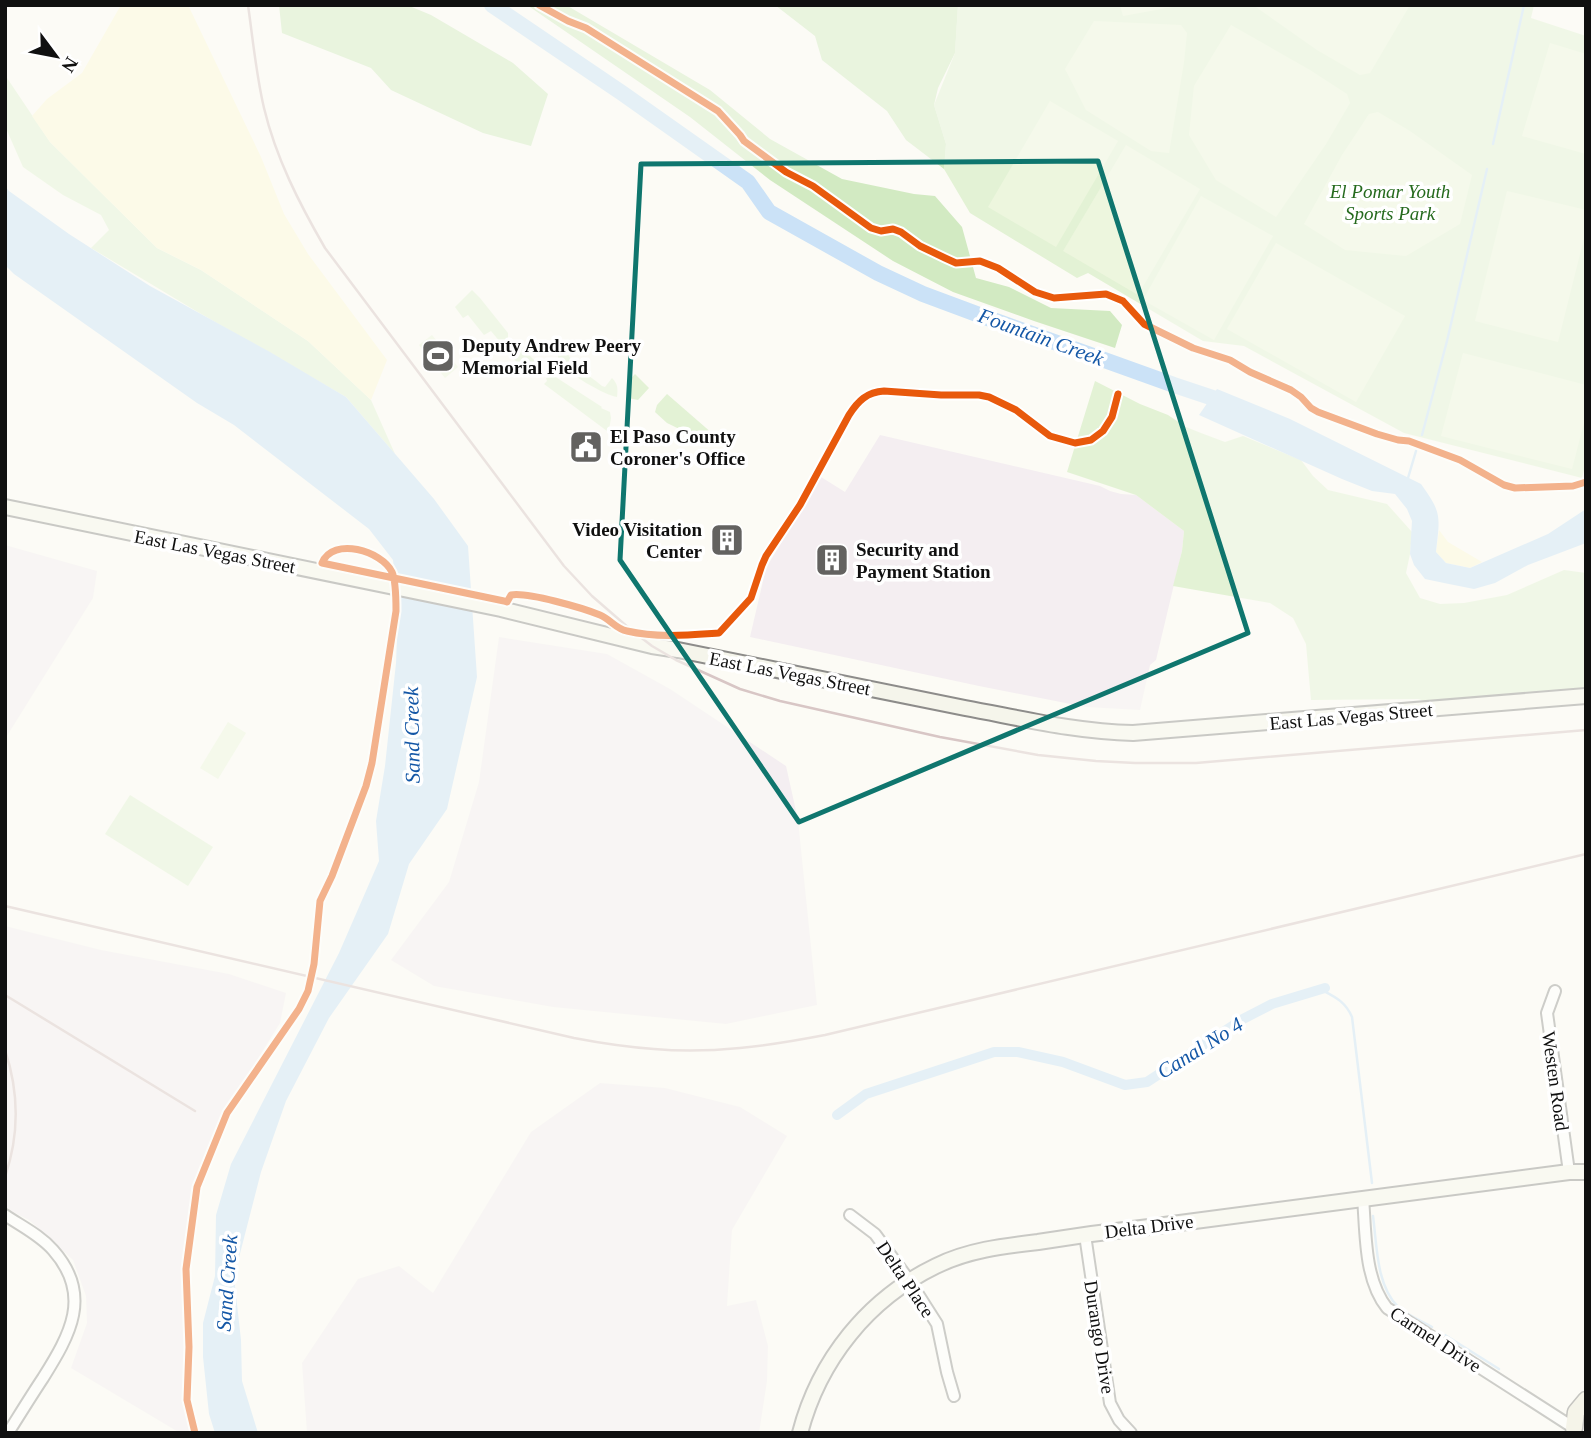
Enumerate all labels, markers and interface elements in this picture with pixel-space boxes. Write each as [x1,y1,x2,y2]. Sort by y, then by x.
north arrow [21,21,91,91]
text: N [57,53,83,76]
park label: El Pomar Youth Sports Park [1329,181,1450,224]
water label: Fountain Creek [974,303,1108,371]
place label: Deputy Andrew Peery Memorial Field [462,335,642,378]
sports icon: Deputy Andrew Peery Memorial Field [419,337,457,375]
place label: El Paso County Coroner's Office [610,426,745,469]
public building icon: El Paso County Coroner's Office [567,428,605,466]
place label: Video Visitation Center [572,519,703,562]
building icon: Video Visitation Center [708,521,746,559]
street label: East Las Vegas Street [133,526,298,578]
place label: Security and Payment Station [856,539,991,582]
building icon: Security and Payment Station [813,541,851,579]
street label: East Las Vegas Street [708,648,873,700]
water label: Sand Creek [399,686,425,784]
street label: East Las Vegas Street [1269,699,1434,734]
water label: Canal No 4 [1153,1012,1248,1084]
street label: Westen Road [1538,1030,1573,1133]
street label: Delta Drive [1104,1211,1195,1242]
water label: Sand Creek [212,1233,242,1332]
street label: Delta Place [873,1237,939,1321]
street label: Durango Drive [1080,1279,1119,1395]
street label: Carmel Drive [1386,1302,1485,1377]

